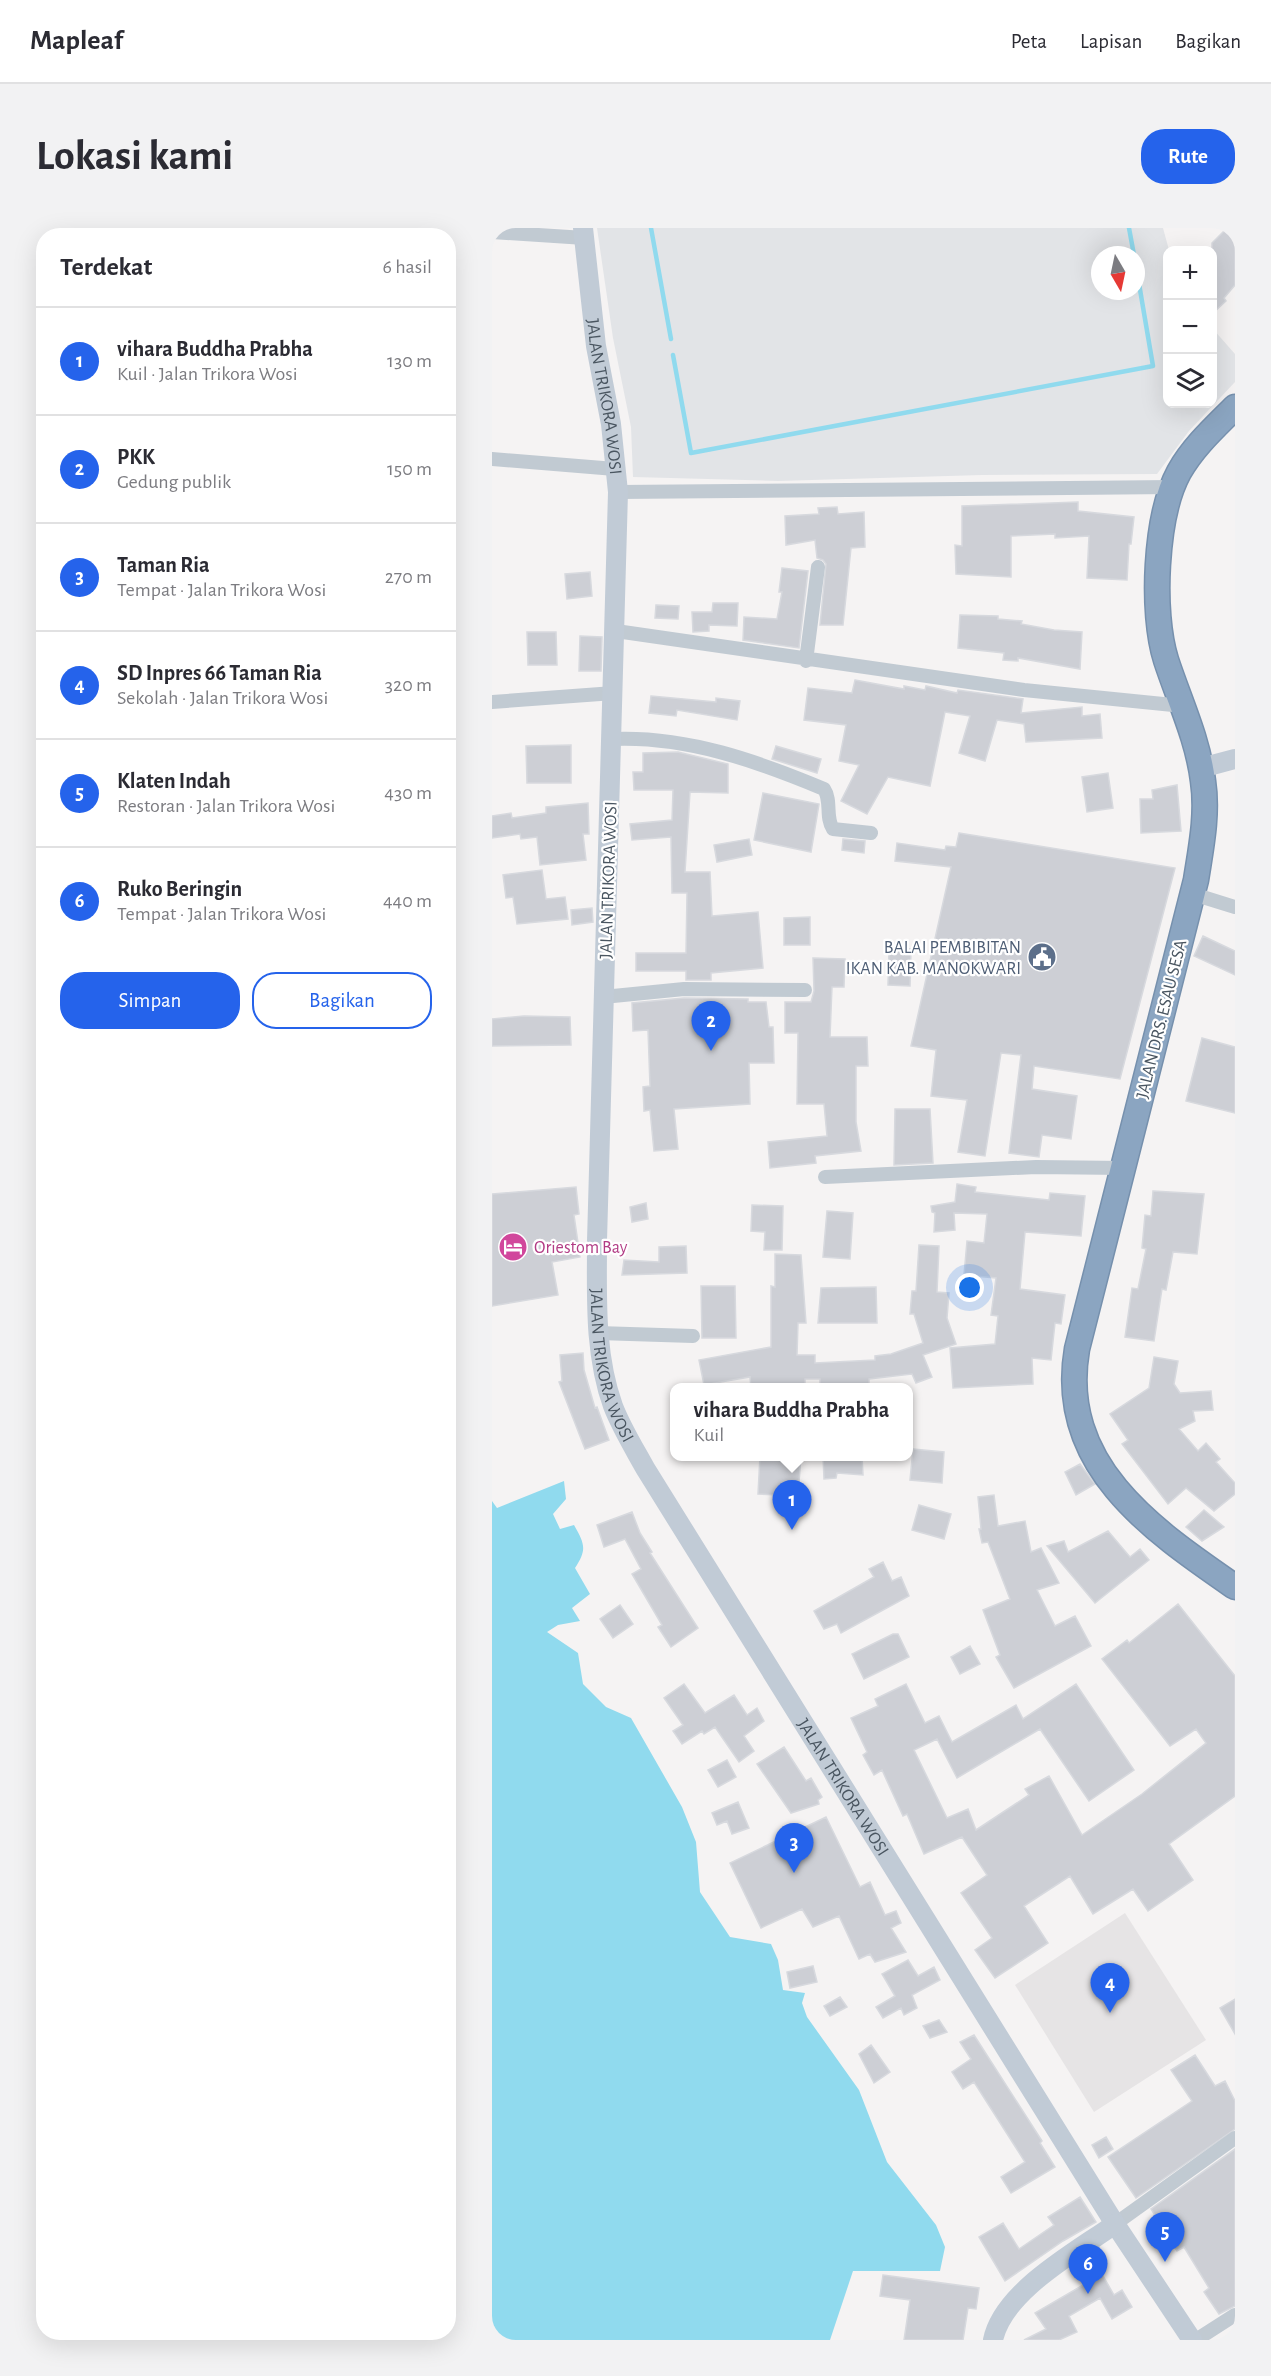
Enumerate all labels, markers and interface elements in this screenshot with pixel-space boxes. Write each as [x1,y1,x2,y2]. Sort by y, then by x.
text: Mapleaf [30,27,123,55]
text: Peta [1011,31,1047,52]
text: Lapisan [1080,31,1142,52]
text: Bagikan [1175,31,1241,52]
button: Rute [1141,129,1235,184]
text: Lokasi kami [36,135,233,177]
north arrow [1091,246,1145,300]
map controls [1163,246,1217,408]
button: + [1163,246,1217,300]
text: Terdekat [60,254,152,280]
text: 6 hasil [382,257,432,277]
button: − [1163,300,1217,354]
street label: JALAN TRIKORA WOSI [583,318,624,475]
text: vihara Buddha Prabha [117,338,313,360]
text: 1 [76,351,83,371]
text: 130 m [387,351,432,371]
button: layers [1163,354,1217,408]
text: Kuil · Jalan Trikora Wosi [117,364,298,384]
text: PKK [117,446,155,468]
text: 2 [75,459,84,479]
text: 150 m [387,459,432,479]
text: Gedung publik [117,472,231,492]
text: Taman Ria [117,554,210,576]
text: 3 [75,567,84,587]
text: 270 m [385,567,432,587]
text: Tempat · Jalan Trikora Wosi [117,580,326,600]
text: SD Inpres 66 Taman Ria [117,662,322,684]
text: 4 [74,675,85,695]
text: 320 m [385,675,432,695]
text: Sekolah · Jalan Trikora Wosi [117,688,328,708]
text: Klaten Indah [117,770,231,792]
text: 5 [75,783,84,803]
text: 430 m [384,783,432,803]
text: Restoran · Jalan Trikora Wosi [117,796,335,816]
street label: JALAN TRIKORA WOSI [597,801,621,959]
text: Ruko Beringin [117,878,242,900]
text: 6 [75,891,84,911]
text: 440 m [383,891,432,911]
text: Tempat · Jalan Trikora Wosi [117,904,326,924]
street label: JALAN DRS. ESAU SESA [1134,937,1191,1100]
place label: BALAI PEMBIBITAN IKAN KAB. MANOKWARI [846,939,1021,978]
public building icon: BALAI PEMBIBITAN IKAN KAB. MANOKWARI [1026,941,1058,973]
button: Simpan [60,972,240,1029]
button: Bagikan [252,972,432,1029]
pin: 2 [692,1002,730,1051]
hotel icon: Oriestom Bay [497,1231,529,1263]
place label: Oriestom Bay [534,1239,628,1257]
your location [955,1273,984,1302]
street label: JALAN TRIKORA WOSI [587,1288,637,1445]
popup [670,1383,913,1461]
text: vihara Buddha Prabha [694,1399,889,1421]
text: Kuil [694,1425,724,1445]
pin: 1 [772,1480,812,1530]
street label: JALAN TRIKORA WOSI [793,1716,892,1859]
pin: 3 [774,1824,814,1873]
pin: 4 [1090,1964,1130,2013]
pin: 5 [1146,2212,1184,2262]
pin: 6 [1068,2244,1108,2294]

